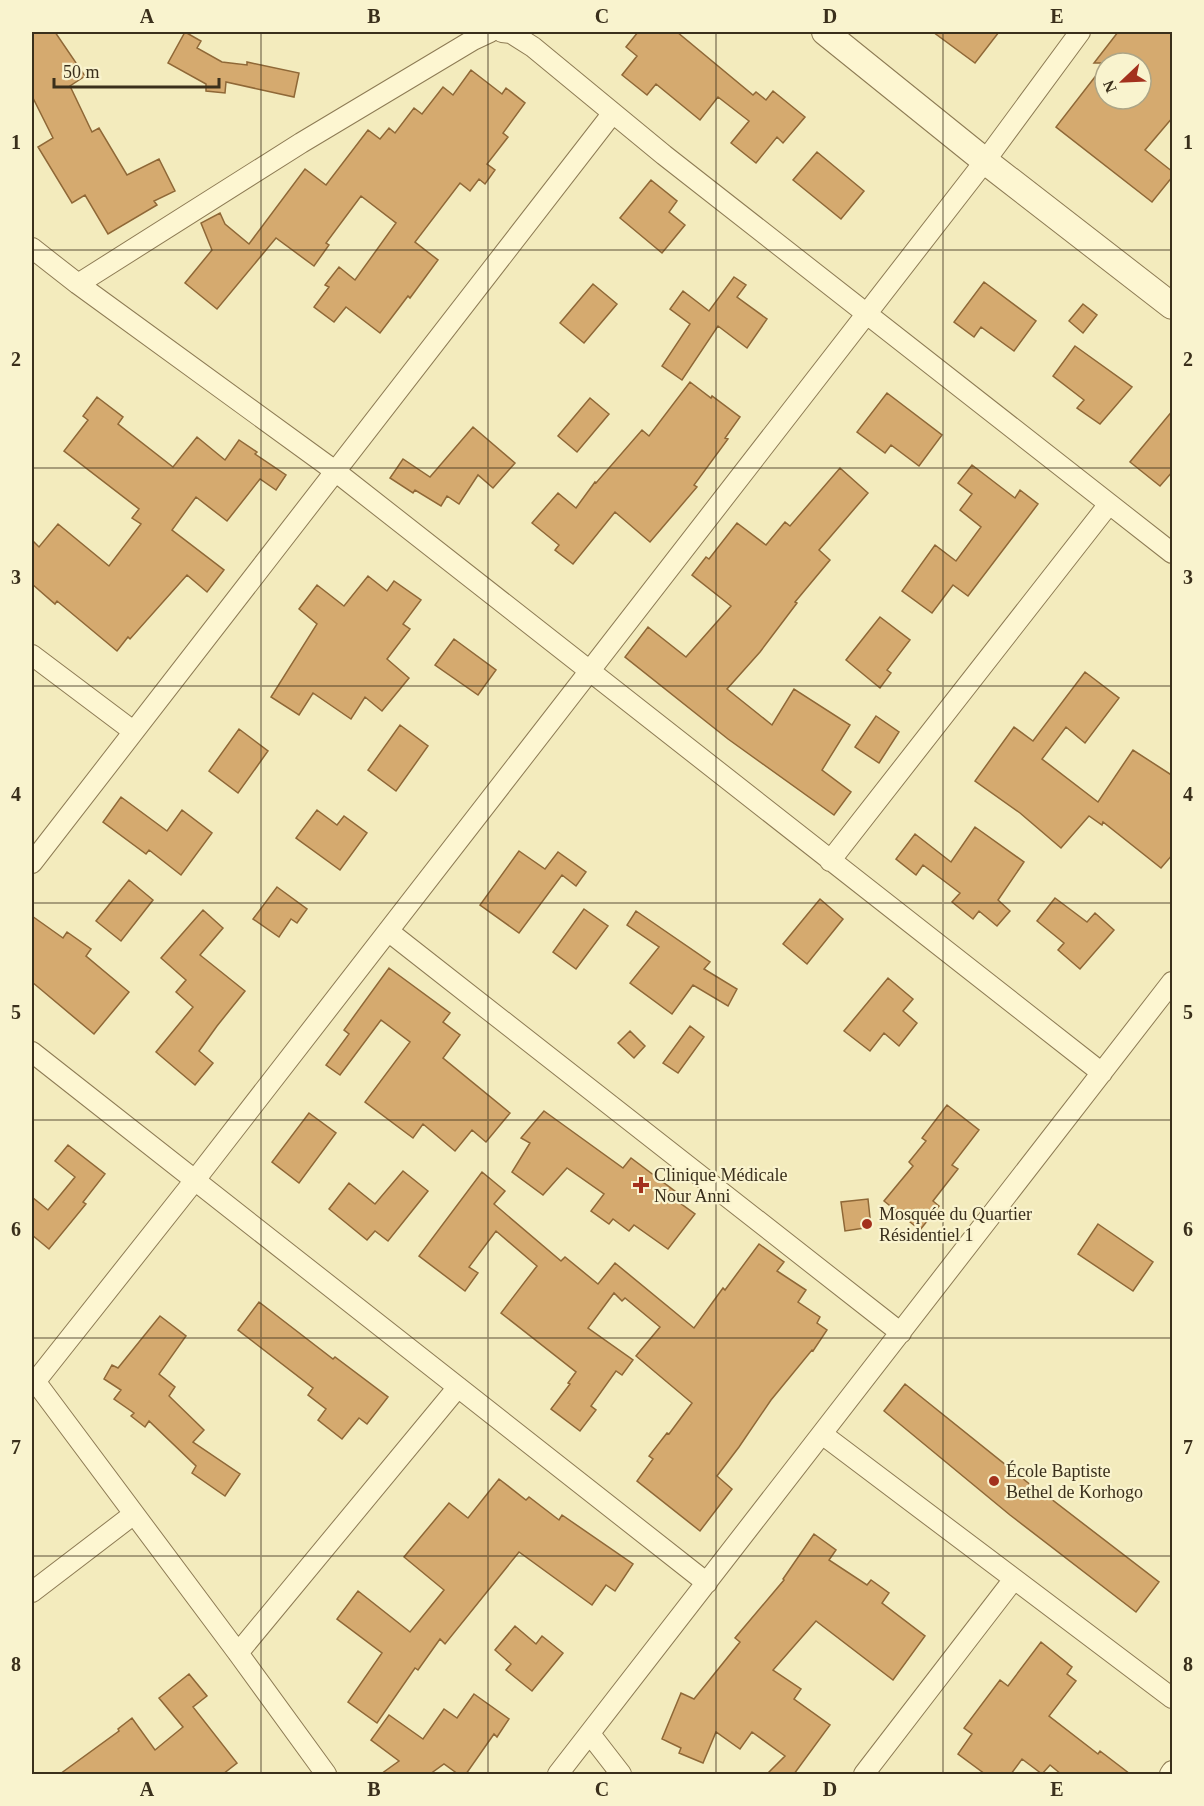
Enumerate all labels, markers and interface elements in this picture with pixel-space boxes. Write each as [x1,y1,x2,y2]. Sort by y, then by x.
text: A [140,5,155,27]
text: B [367,5,381,27]
text: C [595,5,609,27]
text: D [823,5,837,27]
text: E [1050,5,1064,27]
scale bar [54,51,219,89]
north arrow [1093,51,1153,111]
text: 50 m [63,62,100,82]
text: N [1099,78,1120,95]
text: 1 [11,131,21,153]
text: 1 [1183,131,1193,153]
text: 2 [11,348,21,370]
text: 2 [1183,348,1193,370]
text: 3 [11,566,21,588]
text: 3 [1183,566,1193,588]
text: 4 [11,783,21,805]
text: 4 [1183,783,1193,805]
text: 5 [11,1001,21,1023]
text: 5 [1183,1001,1193,1023]
place label: Clinique Médicale Nour Anni [654,1165,787,1206]
marker: Clinique Médicale Nour Anni [632,1176,650,1194]
place label: Mosquée du Quartier Résidentiel 1 [879,1204,1032,1245]
marker: Mosquée du Quartier Résidentiel 1 [860,1217,874,1231]
text: 6 [11,1218,21,1240]
text: 6 [1183,1218,1193,1240]
text: 7 [11,1436,21,1458]
text: 7 [1183,1436,1193,1458]
place label: École Baptiste Bethel de Korhogo [1006,1460,1143,1502]
marker: École Baptiste Bethel de Korhogo [987,1474,1001,1488]
text: 8 [11,1653,21,1675]
text: 8 [1183,1653,1193,1675]
text: A [140,1778,155,1800]
text: B [367,1778,381,1800]
text: C [595,1778,609,1800]
text: D [823,1778,837,1800]
text: E [1050,1778,1064,1800]

